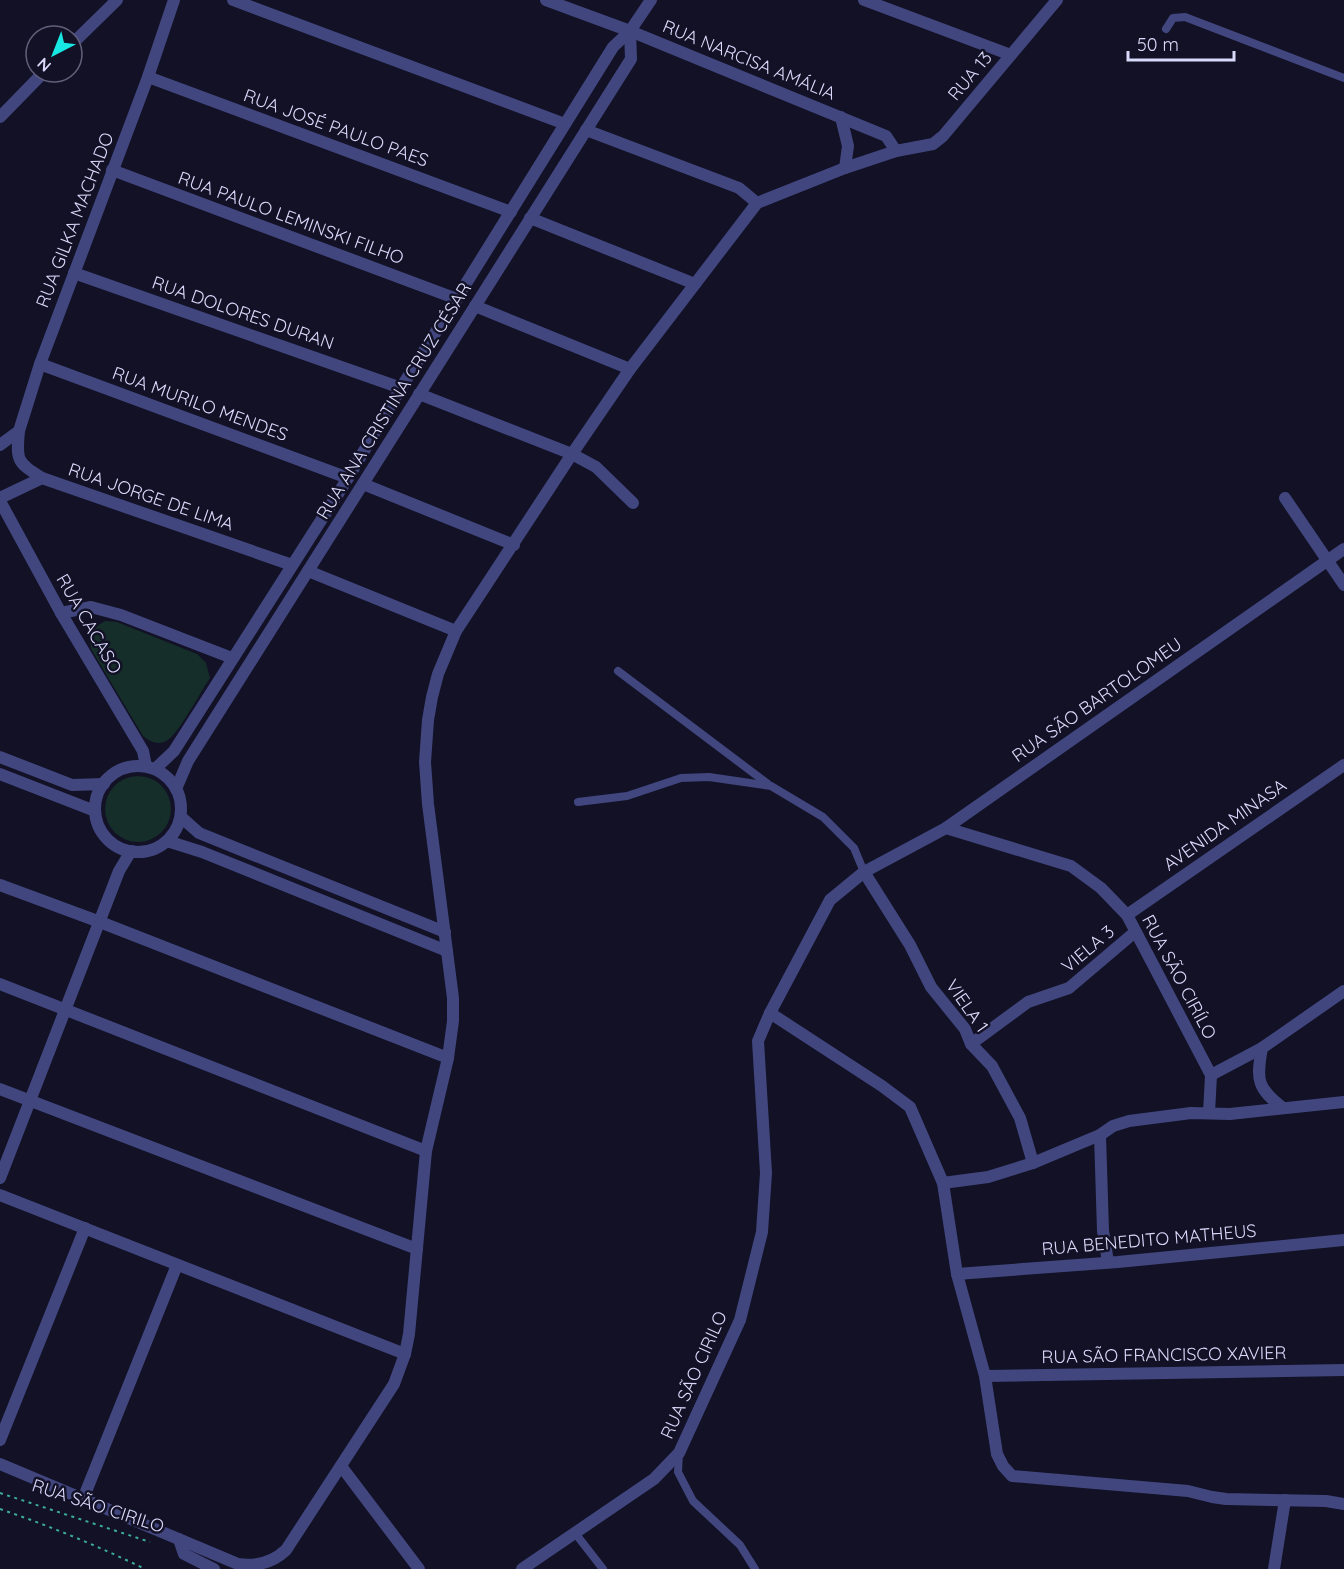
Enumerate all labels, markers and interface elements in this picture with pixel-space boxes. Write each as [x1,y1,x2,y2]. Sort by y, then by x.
street label: RUA NARCISA AMÁLIA [659,14,839,105]
north arrow [24,24,84,84]
scale bar [1128,24,1234,62]
text: 50 m [1137,33,1179,56]
street label: RUA 13 [942,46,997,105]
text: N [33,54,55,77]
street label: RUA JOSÉ PAULO PAES [241,83,432,172]
street label: RUA GILKA MACHADO [30,129,119,311]
street label: RUA PAULO LEMINSKI FILHO [175,166,407,269]
street label: RUA DOLORES DURAN [149,271,337,354]
street label: RUA ANA CRISTINA CRUZ CÉSAR [311,278,476,523]
street label: RUA MURILO MENDES [109,361,291,446]
street label: RUA JORGE DE LIMA [65,457,237,536]
street label: RUA CACASO [52,570,127,678]
street label: RUA SÃO BARTOLOMEU [1007,632,1186,767]
street label: AVENIDA MINASA [1159,773,1291,876]
street label: RUA SÃO CIRÍLO [1137,911,1222,1043]
street label: VIELA 3 [1056,920,1119,977]
street label: VIELA 1 [941,975,994,1037]
street label: RUA BENEDITO MATHEUS [1041,1219,1257,1260]
street label: RUA SÃO CIRILO [655,1307,732,1442]
street label: RUA SÃO FRANCISCO XAVIER [1041,1341,1287,1368]
street label: RUA SÃO CIRILO [29,1473,167,1538]

